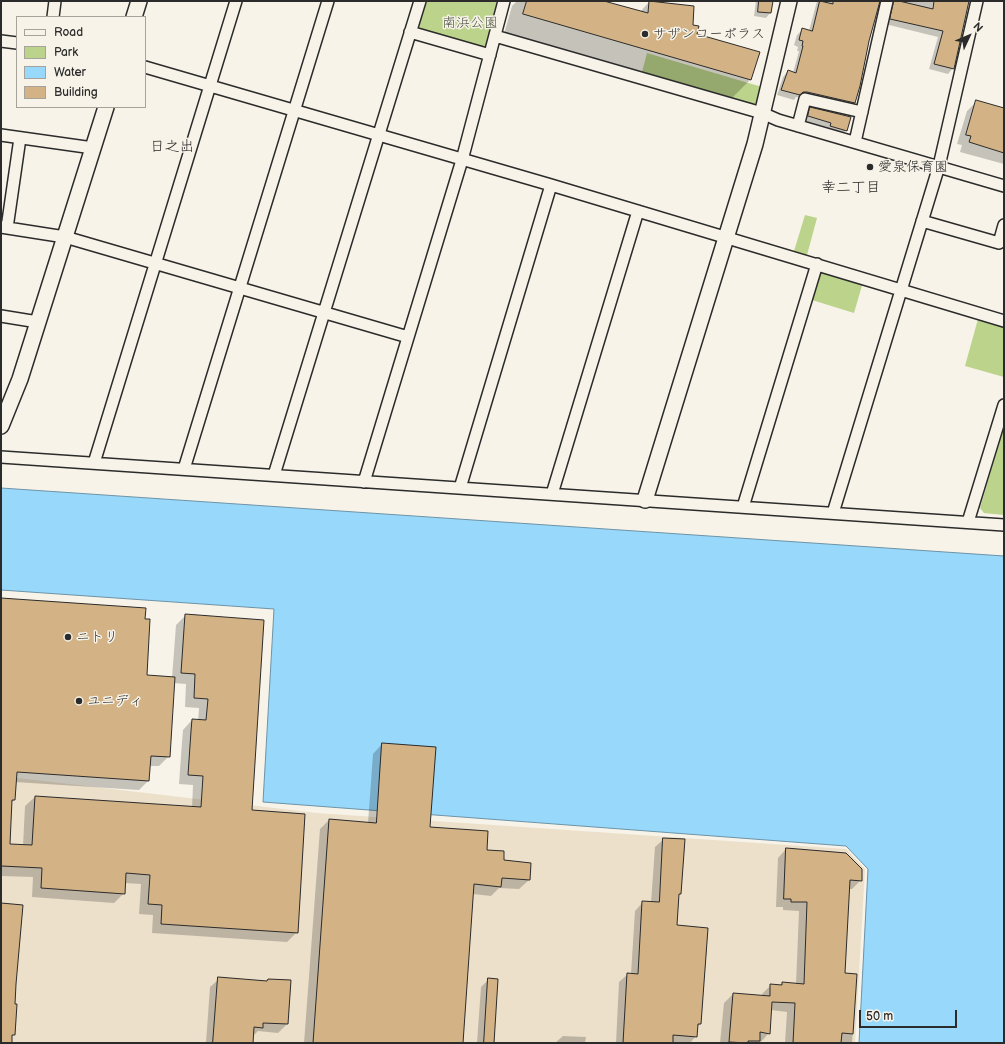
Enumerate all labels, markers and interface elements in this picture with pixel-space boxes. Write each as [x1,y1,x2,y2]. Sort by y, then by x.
park label: 南浜公園 [442,15,498,31]
legend [16,16,146,108]
north arrow [949,16,989,56]
text: N [970,20,986,35]
text: Road [54,25,83,40]
place label: サザンコーポラス [653,26,765,42]
marker: サザンコーポラス [640,29,650,39]
text: Park [54,45,78,60]
text: Water [54,65,86,80]
text: Building [54,85,98,100]
district label: 日之出 [150,138,194,156]
place label: 愛泉保育園 [878,159,948,175]
marker: 愛泉保育園 [865,162,875,172]
district label: 幸二丁目 [821,179,881,197]
place label: ニトリ [76,629,118,645]
marker: ニトリ [63,632,73,642]
place label: ユニディ [87,693,143,709]
marker: ユニディ [74,696,84,706]
scale bar [861,1002,959,1028]
text: 50 m [866,1009,893,1024]

